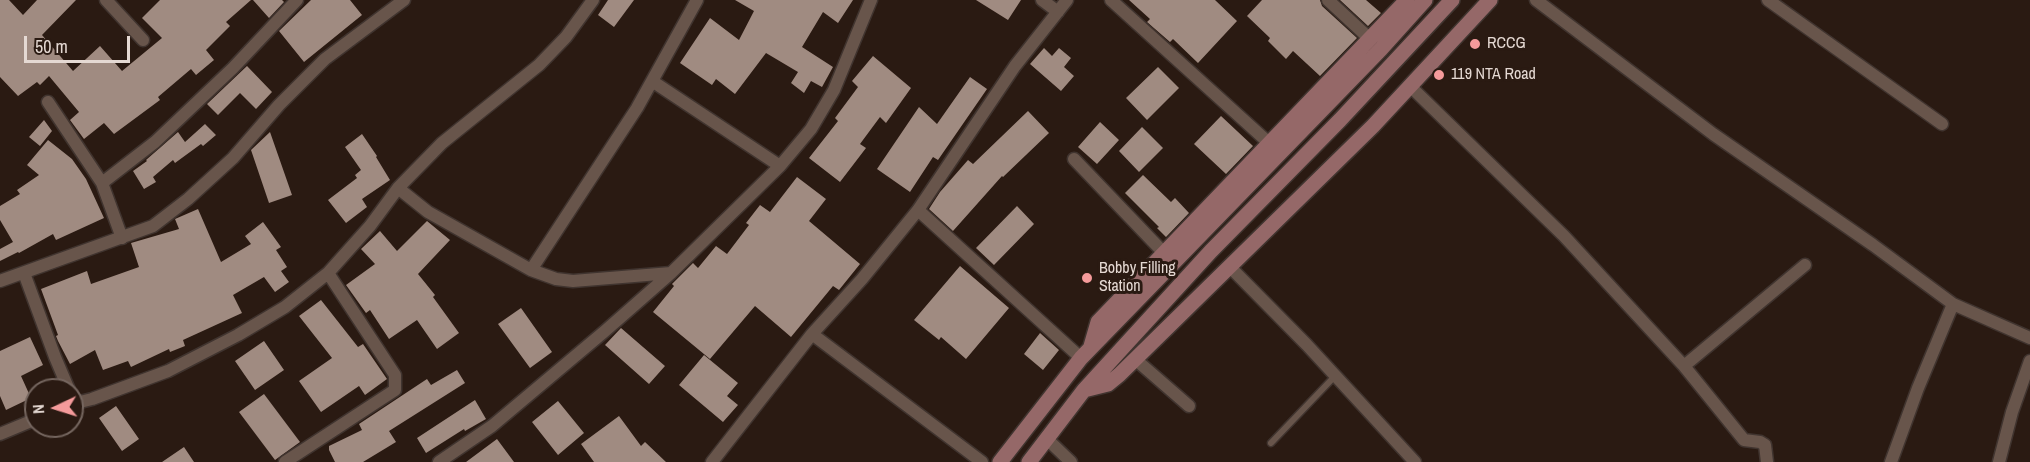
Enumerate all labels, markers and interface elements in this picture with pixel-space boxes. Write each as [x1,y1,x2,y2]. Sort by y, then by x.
scale bar [27,24,134,62]
text: 50 m [35,34,68,59]
place label: RCCG [1487,34,1526,54]
marker: RCCG [1468,37,1482,51]
place label: 119 NTA Road [1451,65,1536,85]
marker: 119 NTA Road [1432,68,1446,82]
place label: Bobby Filling Station [1099,259,1176,297]
marker: Bobby Filling Station [1080,271,1094,285]
north arrow [24,378,84,438]
text: N [27,404,49,415]

